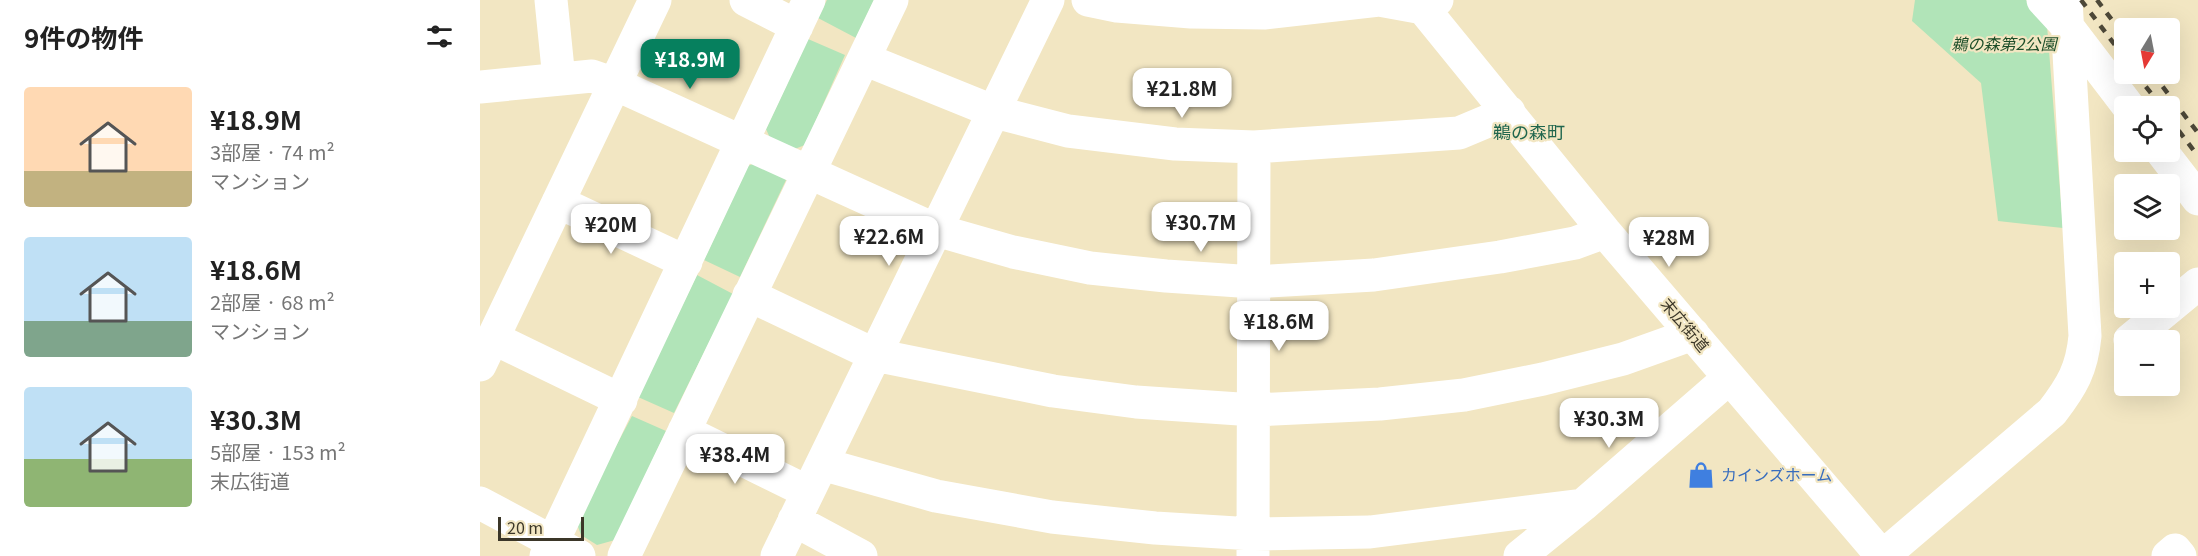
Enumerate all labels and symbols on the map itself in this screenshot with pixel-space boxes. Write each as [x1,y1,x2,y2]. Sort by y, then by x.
north arrow [2114,18,2180,84]
park label: 鵜の森第2公園 [1952,31,2058,55]
pin: ¥18.9M [641,39,739,90]
pin: ¥21.8M [1133,68,1231,119]
district label: 鵜の森町 [1493,118,1565,144]
pin: ¥30.7M [1152,202,1250,253]
pin: ¥20M [575,204,647,255]
pin: ¥22.6M [840,216,938,267]
pin: ¥28M [1633,217,1705,268]
street label: 末広街道 [1656,292,1716,357]
pin: ¥18.6M [1230,301,1328,352]
pin: ¥30.3M [1560,398,1658,449]
pin: ¥38.4M [686,434,784,485]
shop icon: カインズホーム [1686,460,1716,490]
place label: カインズホーム [1721,462,1832,486]
scale bar [498,514,584,542]

